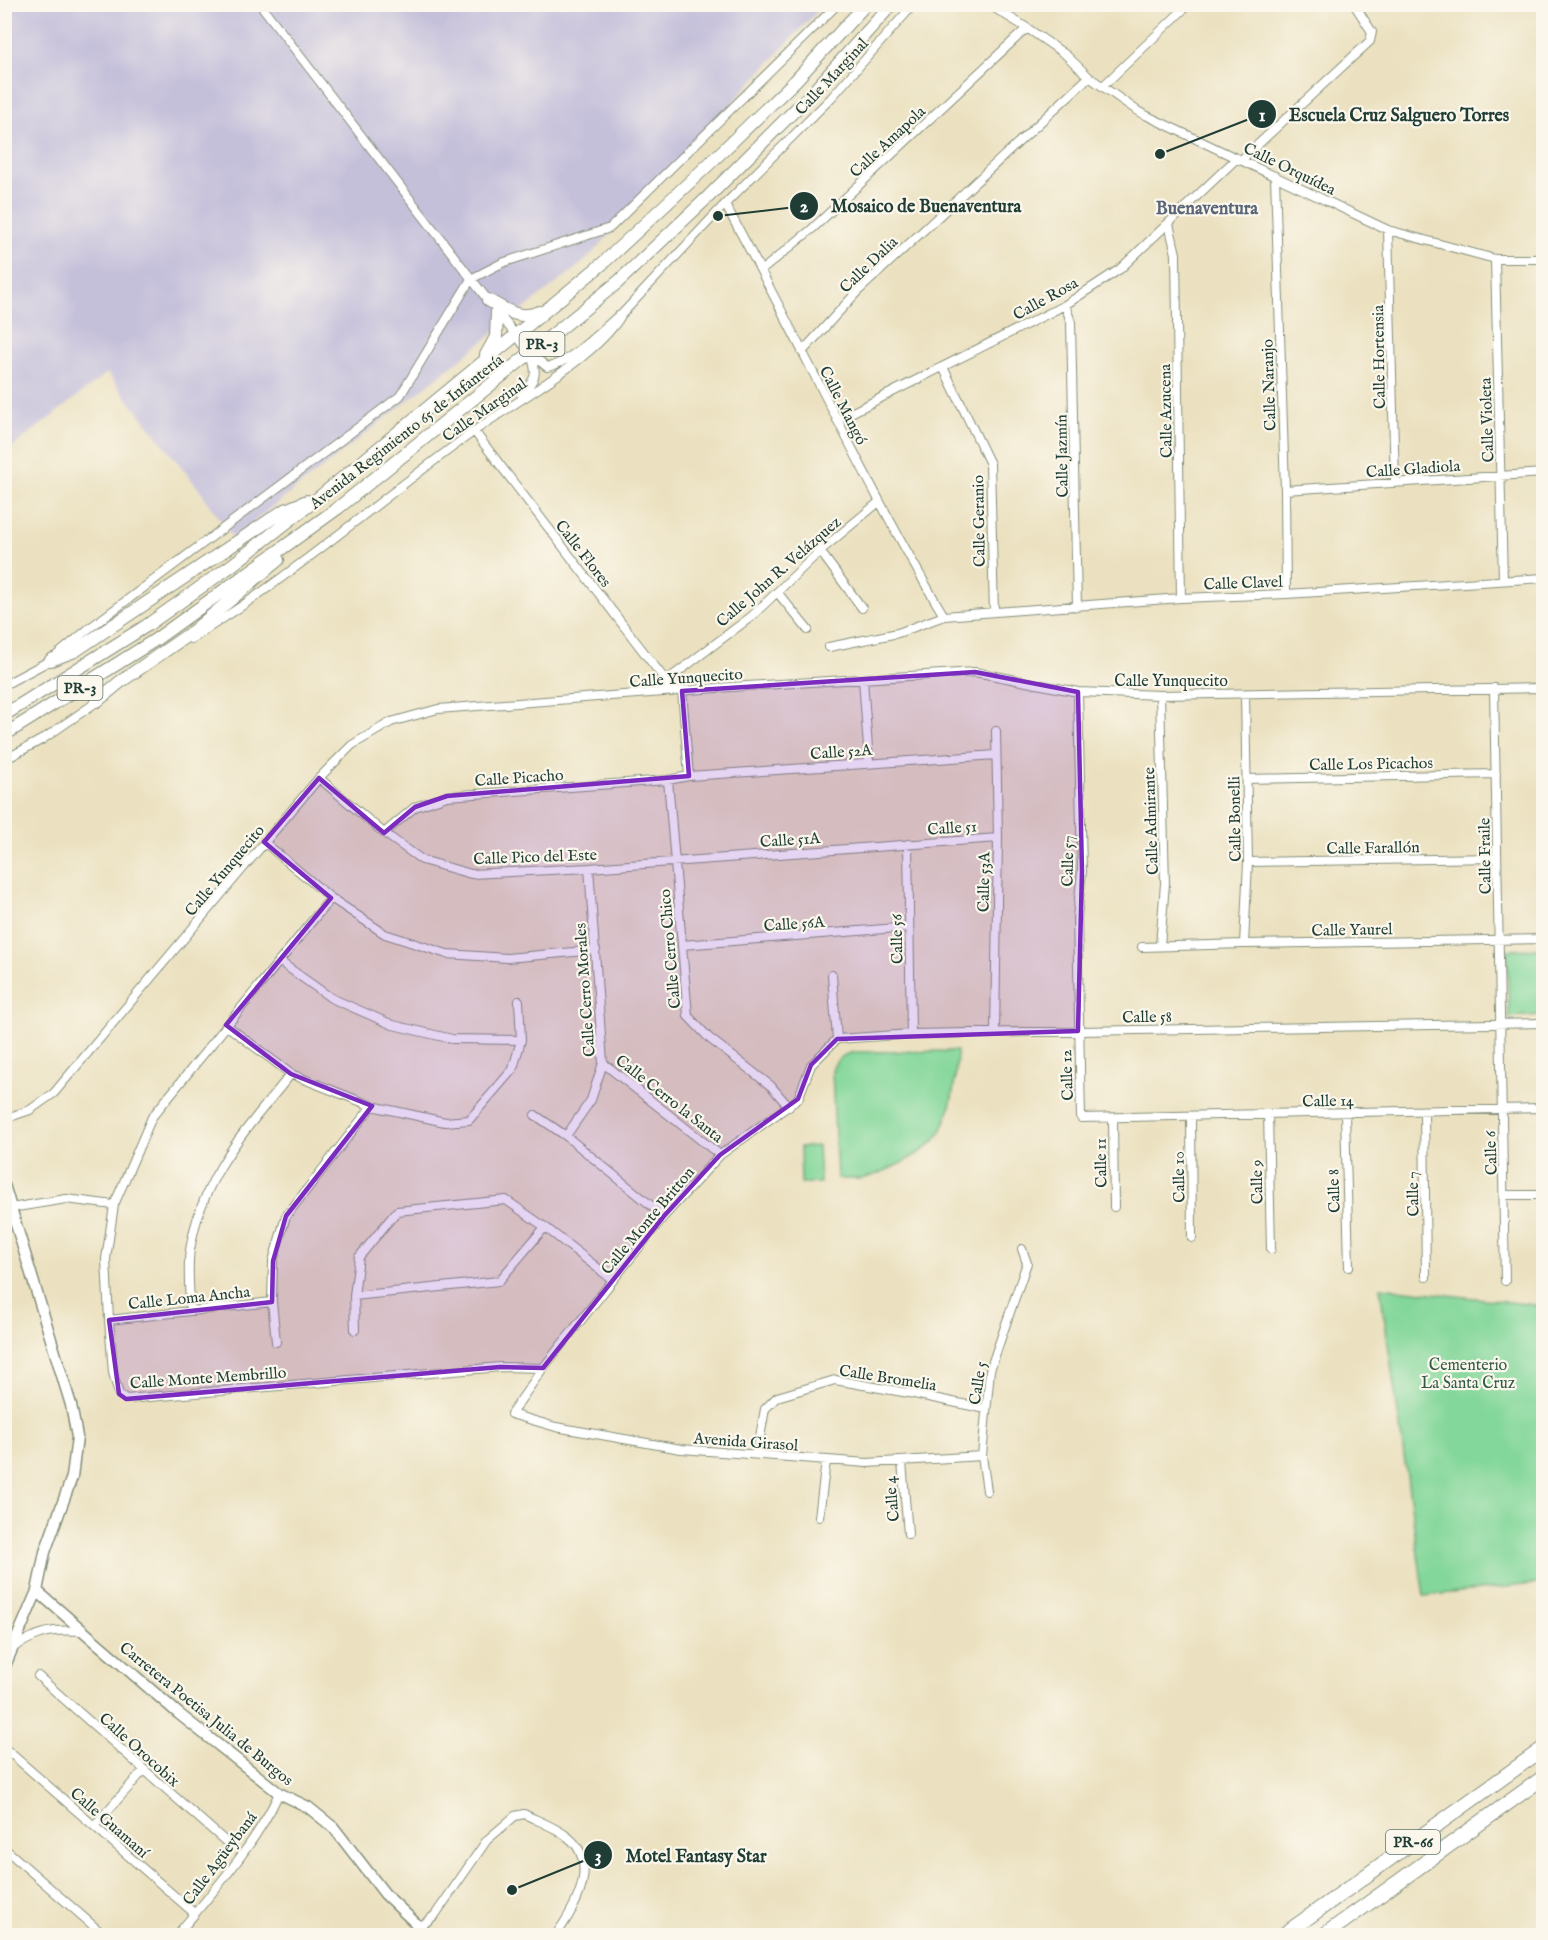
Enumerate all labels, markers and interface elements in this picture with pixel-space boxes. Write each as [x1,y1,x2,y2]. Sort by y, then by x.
street label: Calle Marginal [792,34,874,120]
callout: Escuela Cruz Salguero Torres [1247,96,1521,132]
street label: Calle Amapola [846,102,931,183]
text: 1 [1259,105,1266,128]
text: Escuela Cruz Salguero Torres [1289,105,1510,128]
street label: Calle Orquídea [1240,139,1339,201]
callout: Mosaico de Buenaventura [789,188,1033,224]
text: 2 [800,196,809,219]
text: Mosaico de Buenaventura [831,196,1023,219]
district label: Buenaventura [1156,198,1259,221]
street label: Calle Dalia [836,233,903,298]
street label: Calle Rosa [1010,274,1082,326]
street label: Calle Hortensia [1369,305,1391,409]
road number: PR-3 [520,332,564,356]
street label: Calle Naranjo [1258,338,1282,431]
street label: Avenida Regimiento 65 de Infantería [305,351,508,515]
street label: Calle Mangó [814,363,871,449]
street label: Calle Azucena [1156,364,1178,458]
street label: Calle Marginal [439,374,532,447]
street label: Calle Violeta [1477,377,1499,463]
street label: Calle Jazmín [1052,414,1074,498]
street label: Calle Gladiola [1365,457,1461,483]
street label: Calle Geranio [969,474,991,567]
street label: Calle John R. Velázquez [713,513,846,632]
street label: Calle Flores [550,517,615,592]
street label: Calle Clavel [1203,573,1284,595]
street label: Calle Yunquecito [629,665,744,693]
street label: Calle Yunquecito [1114,672,1228,692]
road number: PR-3 [58,676,103,700]
street label: Calle 52A [810,741,874,765]
street label: Calle Los Picachos [1309,754,1434,776]
street label: Calle Picacho [474,766,565,792]
street label: Calle Admirante [1140,767,1164,875]
street label: Calle Bonelli [1225,776,1247,862]
street label: Calle 51 [927,817,978,841]
street label: Calle Fraile [1475,818,1497,894]
street label: Calle Yunquecito [181,821,270,921]
street label: Calle 51A [759,829,822,853]
street label: Calle 57 [1059,835,1079,887]
street label: Calle Farallón [1326,838,1420,860]
street label: Calle Pico del Este [473,846,597,870]
street label: Calle 53A [974,850,996,912]
street label: Calle Cerro Chico [656,888,686,1010]
street label: Calle 56A [763,913,827,937]
street label: Calle 56 [888,913,908,964]
street label: Calle Yaurel [1311,920,1393,942]
street label: Calle Cerro Morales [571,922,601,1057]
street label: Calle 58 [1122,1008,1172,1028]
street label: Calle 12 [1057,1049,1079,1101]
street label: Calle Cerro la Santa [611,1051,727,1148]
street label: Calle 14 [1302,1092,1354,1112]
street label: Calle 6 [1481,1130,1503,1176]
street label: Calle 11 [1092,1138,1112,1188]
street label: Calle 10 [1170,1151,1190,1203]
street label: Calle 9 [1248,1159,1268,1205]
street label: Calle Monte Britton [598,1163,700,1279]
street label: Calle 8 [1324,1169,1346,1213]
street label: Calle 7 [1404,1171,1424,1217]
street label: Calle Loma Ancha [127,1283,251,1315]
park label: Cementerio La Santa Cruz [1421,1356,1515,1394]
street label: Calle 5 [966,1360,992,1406]
street label: Calle Bromelia [838,1361,938,1397]
street label: Calle Monte Membrillo [129,1364,287,1394]
street label: Avenida Girasol [692,1429,799,1457]
street label: Calle 4 [881,1475,905,1522]
street label: Carretera Poetisa Julia de Burgos [115,1638,297,1791]
street label: Calle Orocobix [94,1709,183,1792]
street label: Calle Guamaní [65,1784,153,1864]
street label: Calle Agüeybaná [179,1808,262,1910]
road number: PR-66 [1386,1830,1440,1854]
callout: Motel Fantasy Star [583,1837,779,1873]
text: 3 [595,1846,601,1869]
text: Motel Fantasy Star [625,1846,767,1869]

